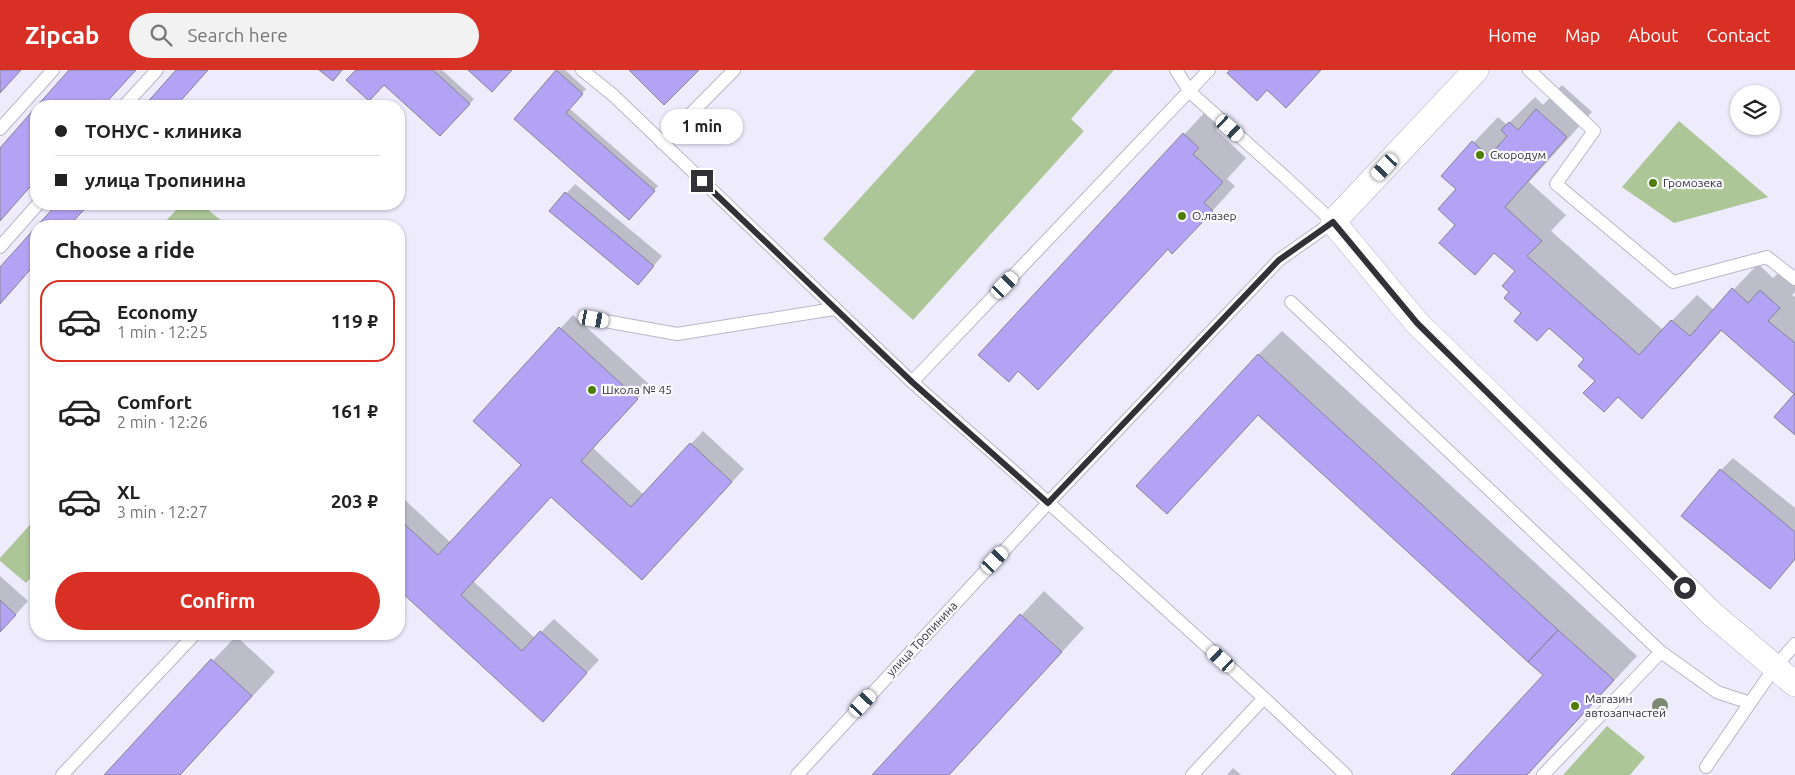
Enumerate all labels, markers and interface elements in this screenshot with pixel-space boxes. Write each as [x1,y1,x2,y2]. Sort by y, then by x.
search box [129,13,479,58]
icon: search [147,21,175,49]
text: Zipcab [25,22,99,49]
text: Search here [187,24,288,46]
text: Home [1488,25,1537,45]
text: Map [1565,25,1600,45]
text: About [1628,25,1678,45]
text: Contact [1706,25,1770,45]
map controls [1730,85,1780,135]
button: layers [1730,85,1780,135]
callout: 1 min [661,108,743,144]
car [1213,112,1246,144]
text: 1 min [682,117,722,135]
text: ТОНУС - клиника [85,120,242,142]
place label: Скородум [1490,148,1546,161]
marker: Скородум [1474,149,1486,161]
car [1369,151,1400,183]
text: улица Тропинина [85,169,246,191]
route end [691,170,713,192]
place label: Громозека [1663,176,1722,189]
marker: Громозека [1647,177,1659,189]
place label: О.лазер [1192,209,1237,222]
marker: О.лазер [1176,210,1188,222]
text: Choose a ride [55,237,195,262]
car [989,269,1020,301]
icon: car [57,299,102,344]
text: Economy [117,301,198,323]
car [577,309,610,329]
text: 119 ₽ [331,310,378,332]
text: 1 min · 12:25 [117,323,208,341]
place label: Школа № 45 [602,383,672,396]
marker: Школа № 45 [586,384,598,396]
icon: car [57,389,102,434]
text: Comfort [117,391,192,413]
text: 161 ₽ [331,400,378,422]
text: 2 min · 12:26 [117,413,208,431]
icon: car [57,479,102,524]
text: XL [117,481,140,503]
text: 203 ₽ [331,490,378,512]
text: 3 min · 12:27 [117,503,208,521]
car [979,544,1010,576]
button: Confirm [55,572,380,630]
route start [1674,577,1696,599]
street label: улица Тропинина [884,599,960,679]
car [1204,643,1237,675]
car [847,687,878,719]
place label: Магазин автозапчастей [1585,692,1666,719]
marker: Магазин автозапчастей [1569,700,1581,712]

